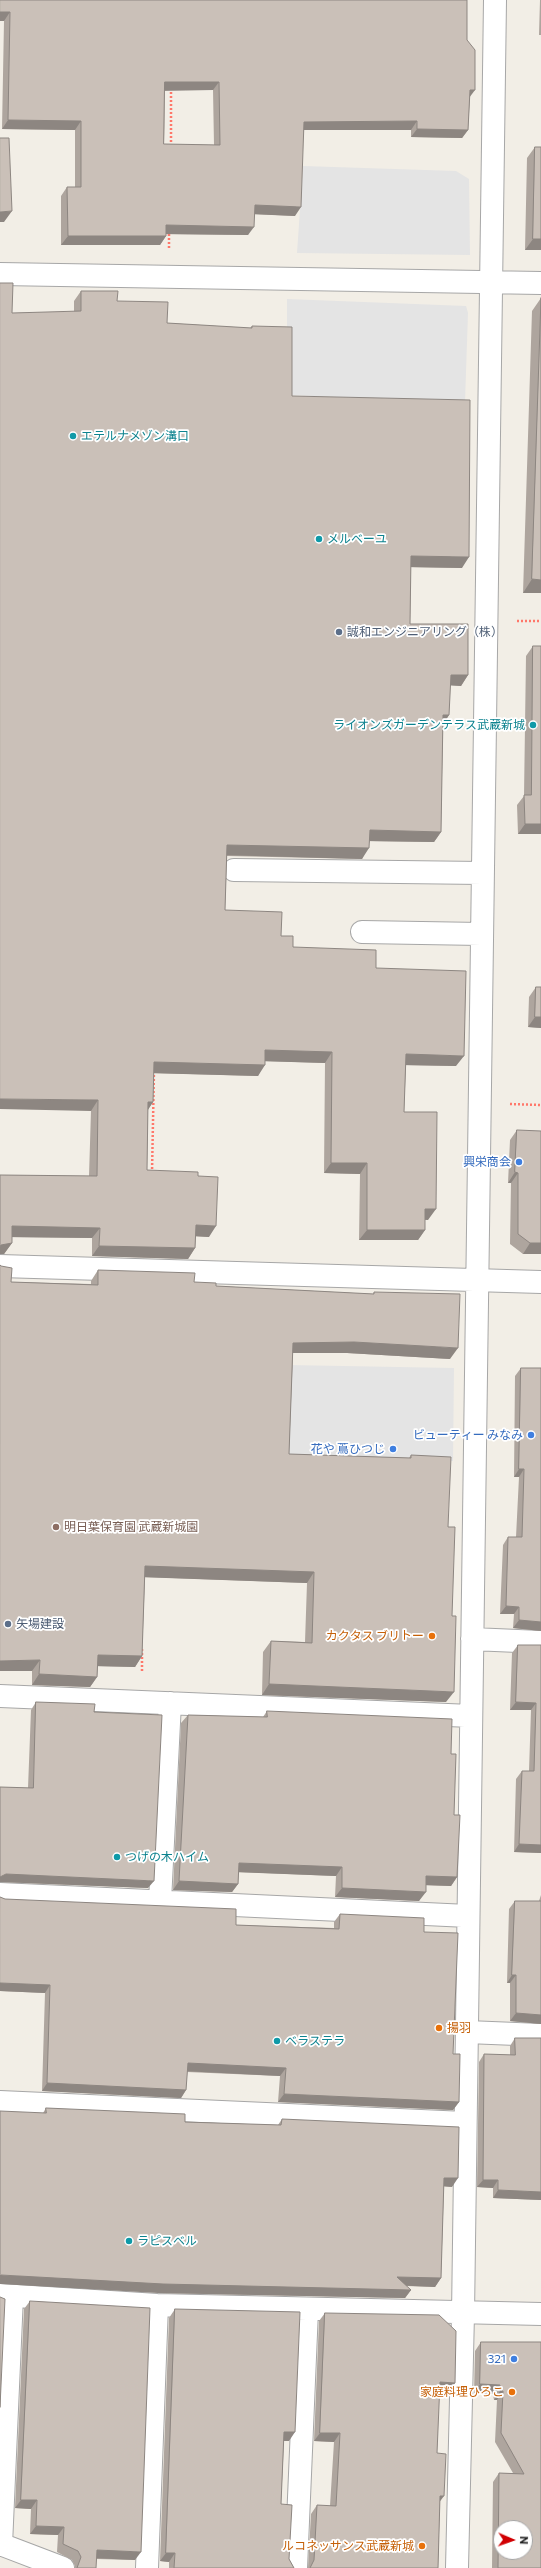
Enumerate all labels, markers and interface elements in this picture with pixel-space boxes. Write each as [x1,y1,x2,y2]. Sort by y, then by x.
place label: エテルナメゾン溝口 [81,429,189,443]
marker: エテルナメゾン溝口 [68,431,78,441]
place label: メルベーユ [327,532,387,546]
marker: メルベーユ [314,534,324,544]
place label: 誠和エンジニアリング（株） [347,625,503,639]
marker: 誠和エンジニアリング（株） [334,627,344,637]
place label: ライオンズガーデンテラス武蔵新城 [333,718,525,732]
marker: ライオンズガーデンテラス武蔵新城 [528,720,538,730]
place label: 興栄商会 [463,1155,511,1169]
marker: 興栄商会 [514,1157,524,1167]
place label: ビューティー みなみ [413,1428,523,1442]
marker: ビューティー みなみ [526,1430,536,1440]
place label: 花や 蔦ひつじ [311,1442,385,1456]
marker: 花や 蔦ひつじ [388,1444,398,1454]
place label: 明日葉保育園 武蔵新城園 [64,1520,198,1534]
marker: 明日葉保育園 武蔵新城園 [51,1522,61,1532]
place label: 矢場建設 [16,1617,64,1631]
marker: 矢場建設 [3,1619,13,1629]
place label: カクタス ブリトー [326,1629,424,1643]
marker: カクタス ブリトー [427,1631,437,1641]
place label: つげの木ハイム [125,1850,209,1864]
marker: つげの木ハイム [112,1852,122,1862]
place label: 揚羽 [447,2021,471,2035]
marker: 揚羽 [434,2023,444,2033]
place label: ベラステラ [285,2034,345,2048]
marker: ベラステラ [272,2036,282,2046]
place label: ラピスベル [137,2234,197,2248]
marker: ラピスベル [124,2236,134,2246]
place label: 321 [487,2352,506,2366]
marker: 321 [509,2354,519,2364]
place label: 家庭料理ひろこ [420,2385,504,2399]
marker: 家庭料理ひろこ [507,2387,517,2397]
north arrow [493,2520,533,2560]
text: N [518,2536,531,2545]
place label: ルコネッサンス武蔵新城 [282,2539,414,2553]
marker: ルコネッサンス武蔵新城 [417,2541,427,2551]

